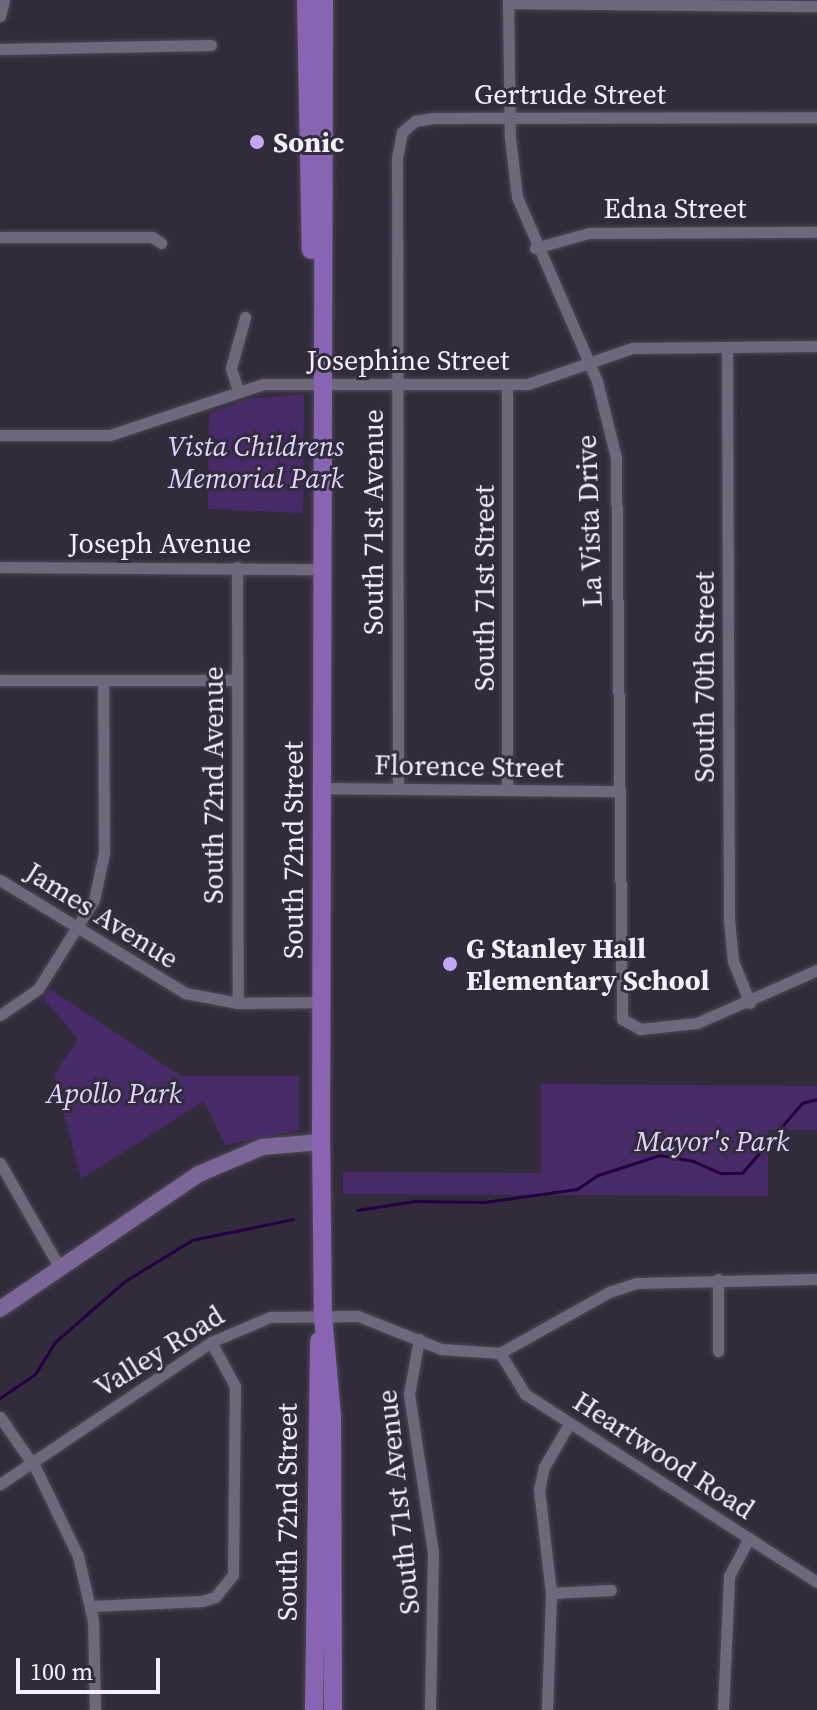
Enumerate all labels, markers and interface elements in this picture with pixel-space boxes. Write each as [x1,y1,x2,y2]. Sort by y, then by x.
street label: Gertrude Street [474,77,666,111]
place label: Sonic [273,125,344,159]
marker: Sonic [248,133,266,151]
street label: Edna Street [604,191,746,225]
street label: Josephine Street [307,343,509,377]
street label: South 71st Avenue [356,409,390,635]
park label: Vista Childrens Memorial Park [168,429,344,495]
street label: La Vista Drive [569,434,609,608]
street label: South 71st Street [467,485,501,691]
street label: Joseph Avenue [69,526,251,560]
street label: South 70th Street [687,571,721,783]
street label: South 72nd Avenue [196,666,230,904]
street label: South 72nd Street [276,741,310,959]
street label: Florence Street [374,748,564,784]
street label: James Avenue [19,855,185,975]
place label: G Stanley Hall Elementary School [466,931,710,997]
marker: G Stanley Hall Elementary School [441,955,459,973]
park label: Apollo Park [46,1076,182,1110]
park label: Mayor's Park [635,1124,789,1158]
street label: Valley Road [88,1298,230,1404]
street label: Heartwood Road [567,1384,761,1526]
street label: South 71st Avenue [369,1388,427,1616]
street label: South 72nd Street [270,1403,304,1621]
scale bar [20,1642,164,1692]
text: 100 m [30,1655,93,1688]

